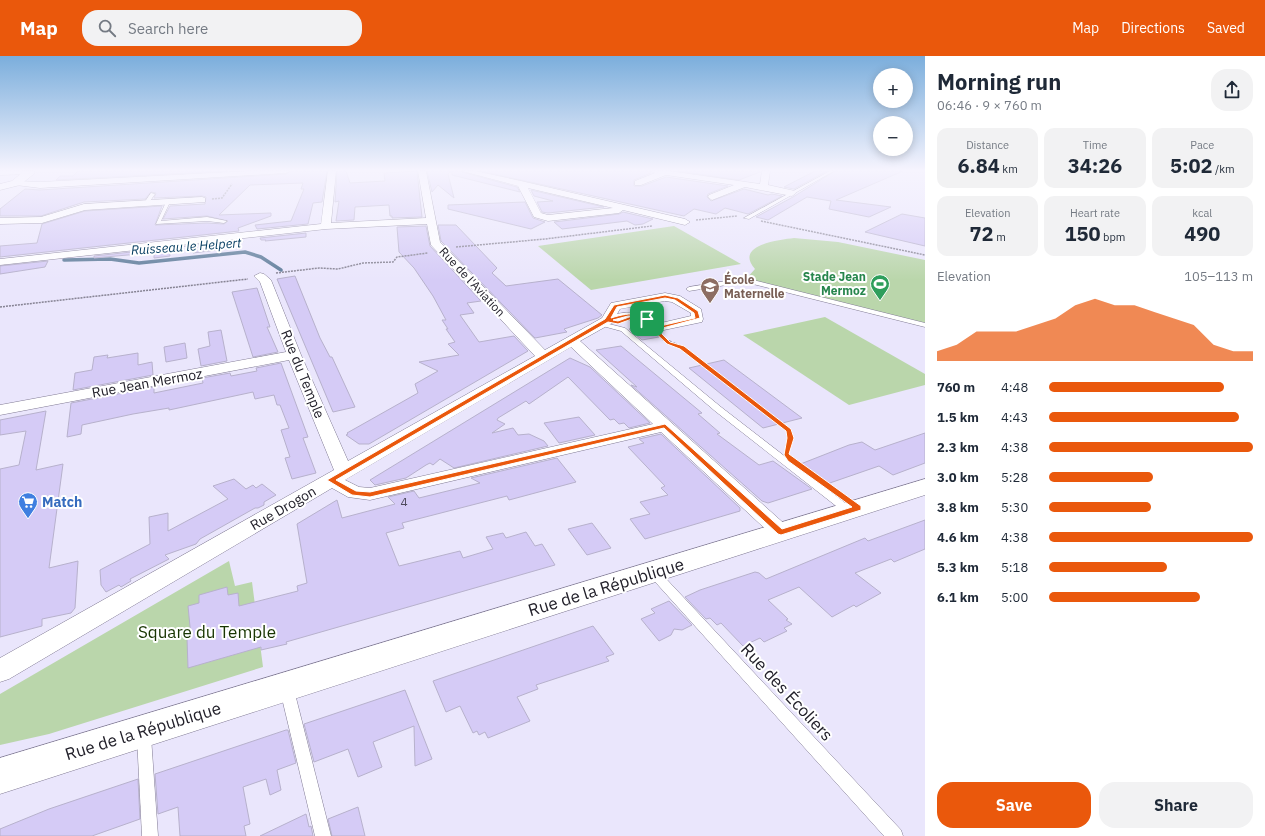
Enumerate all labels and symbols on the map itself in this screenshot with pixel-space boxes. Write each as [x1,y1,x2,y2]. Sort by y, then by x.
water label: Ruisseau le Helpert [130,234,243,259]
street label: Rue de l'Aviation [436,244,508,319]
place label: Stade Jean Mermoz [803,269,866,298]
place label: École Maternelle [724,271,785,301]
sports icon: Stade Jean Mermoz [869,273,891,301]
school or university icon: École Maternelle [699,276,721,304]
pin [630,302,664,336]
street label: Rue du Temple [277,327,329,421]
street label: Rue Jean Mermoz [90,364,204,402]
street label: Rue Drogon [247,482,319,534]
supermarket icon: Match [17,491,39,519]
place label: Match [42,493,82,511]
house number: 4 [400,494,408,509]
street label: Rue de la République [525,553,687,621]
park label: Square du Temple [138,621,276,643]
street label: Rue des Écoliers [736,638,838,746]
street label: Rue de la République [62,697,224,765]

